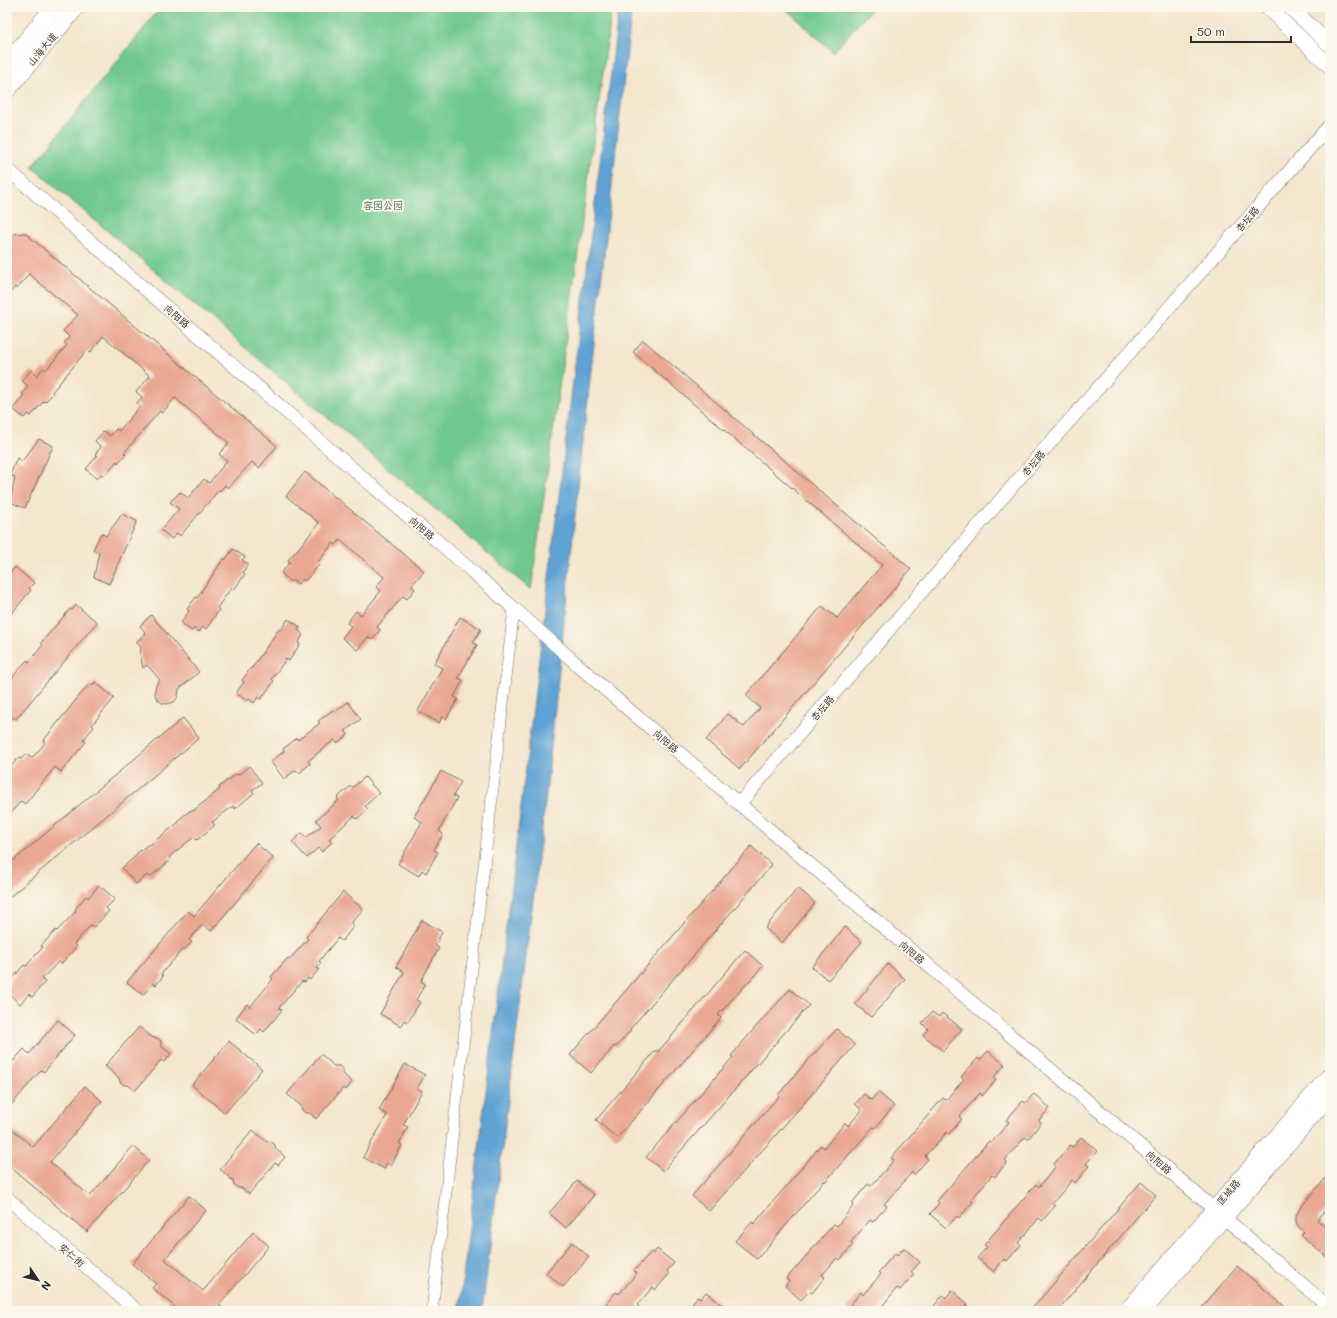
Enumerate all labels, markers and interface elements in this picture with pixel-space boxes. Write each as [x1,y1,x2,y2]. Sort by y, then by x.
scale bar [1191,18,1291,44]
text: 50 m [1197,23,1225,39]
street label: 山海大道 [24,29,60,69]
park label: 容园公园 [363,198,403,212]
street label: 杏坛路 [1232,203,1262,235]
street label: 向阳路 [161,301,193,331]
street label: 杏坛路 [1018,447,1048,479]
street label: 向阳路 [406,513,438,543]
street label: 杏坛路 [807,692,837,724]
street label: 向阳路 [650,726,682,756]
street label: 向阳路 [896,937,928,967]
street label: 向阳路 [1143,1147,1175,1177]
street label: 匡城路 [1213,1176,1243,1208]
street label: 安仁街 [56,1240,88,1270]
north arrow [18,1260,58,1300]
text: N [38,1278,55,1294]

